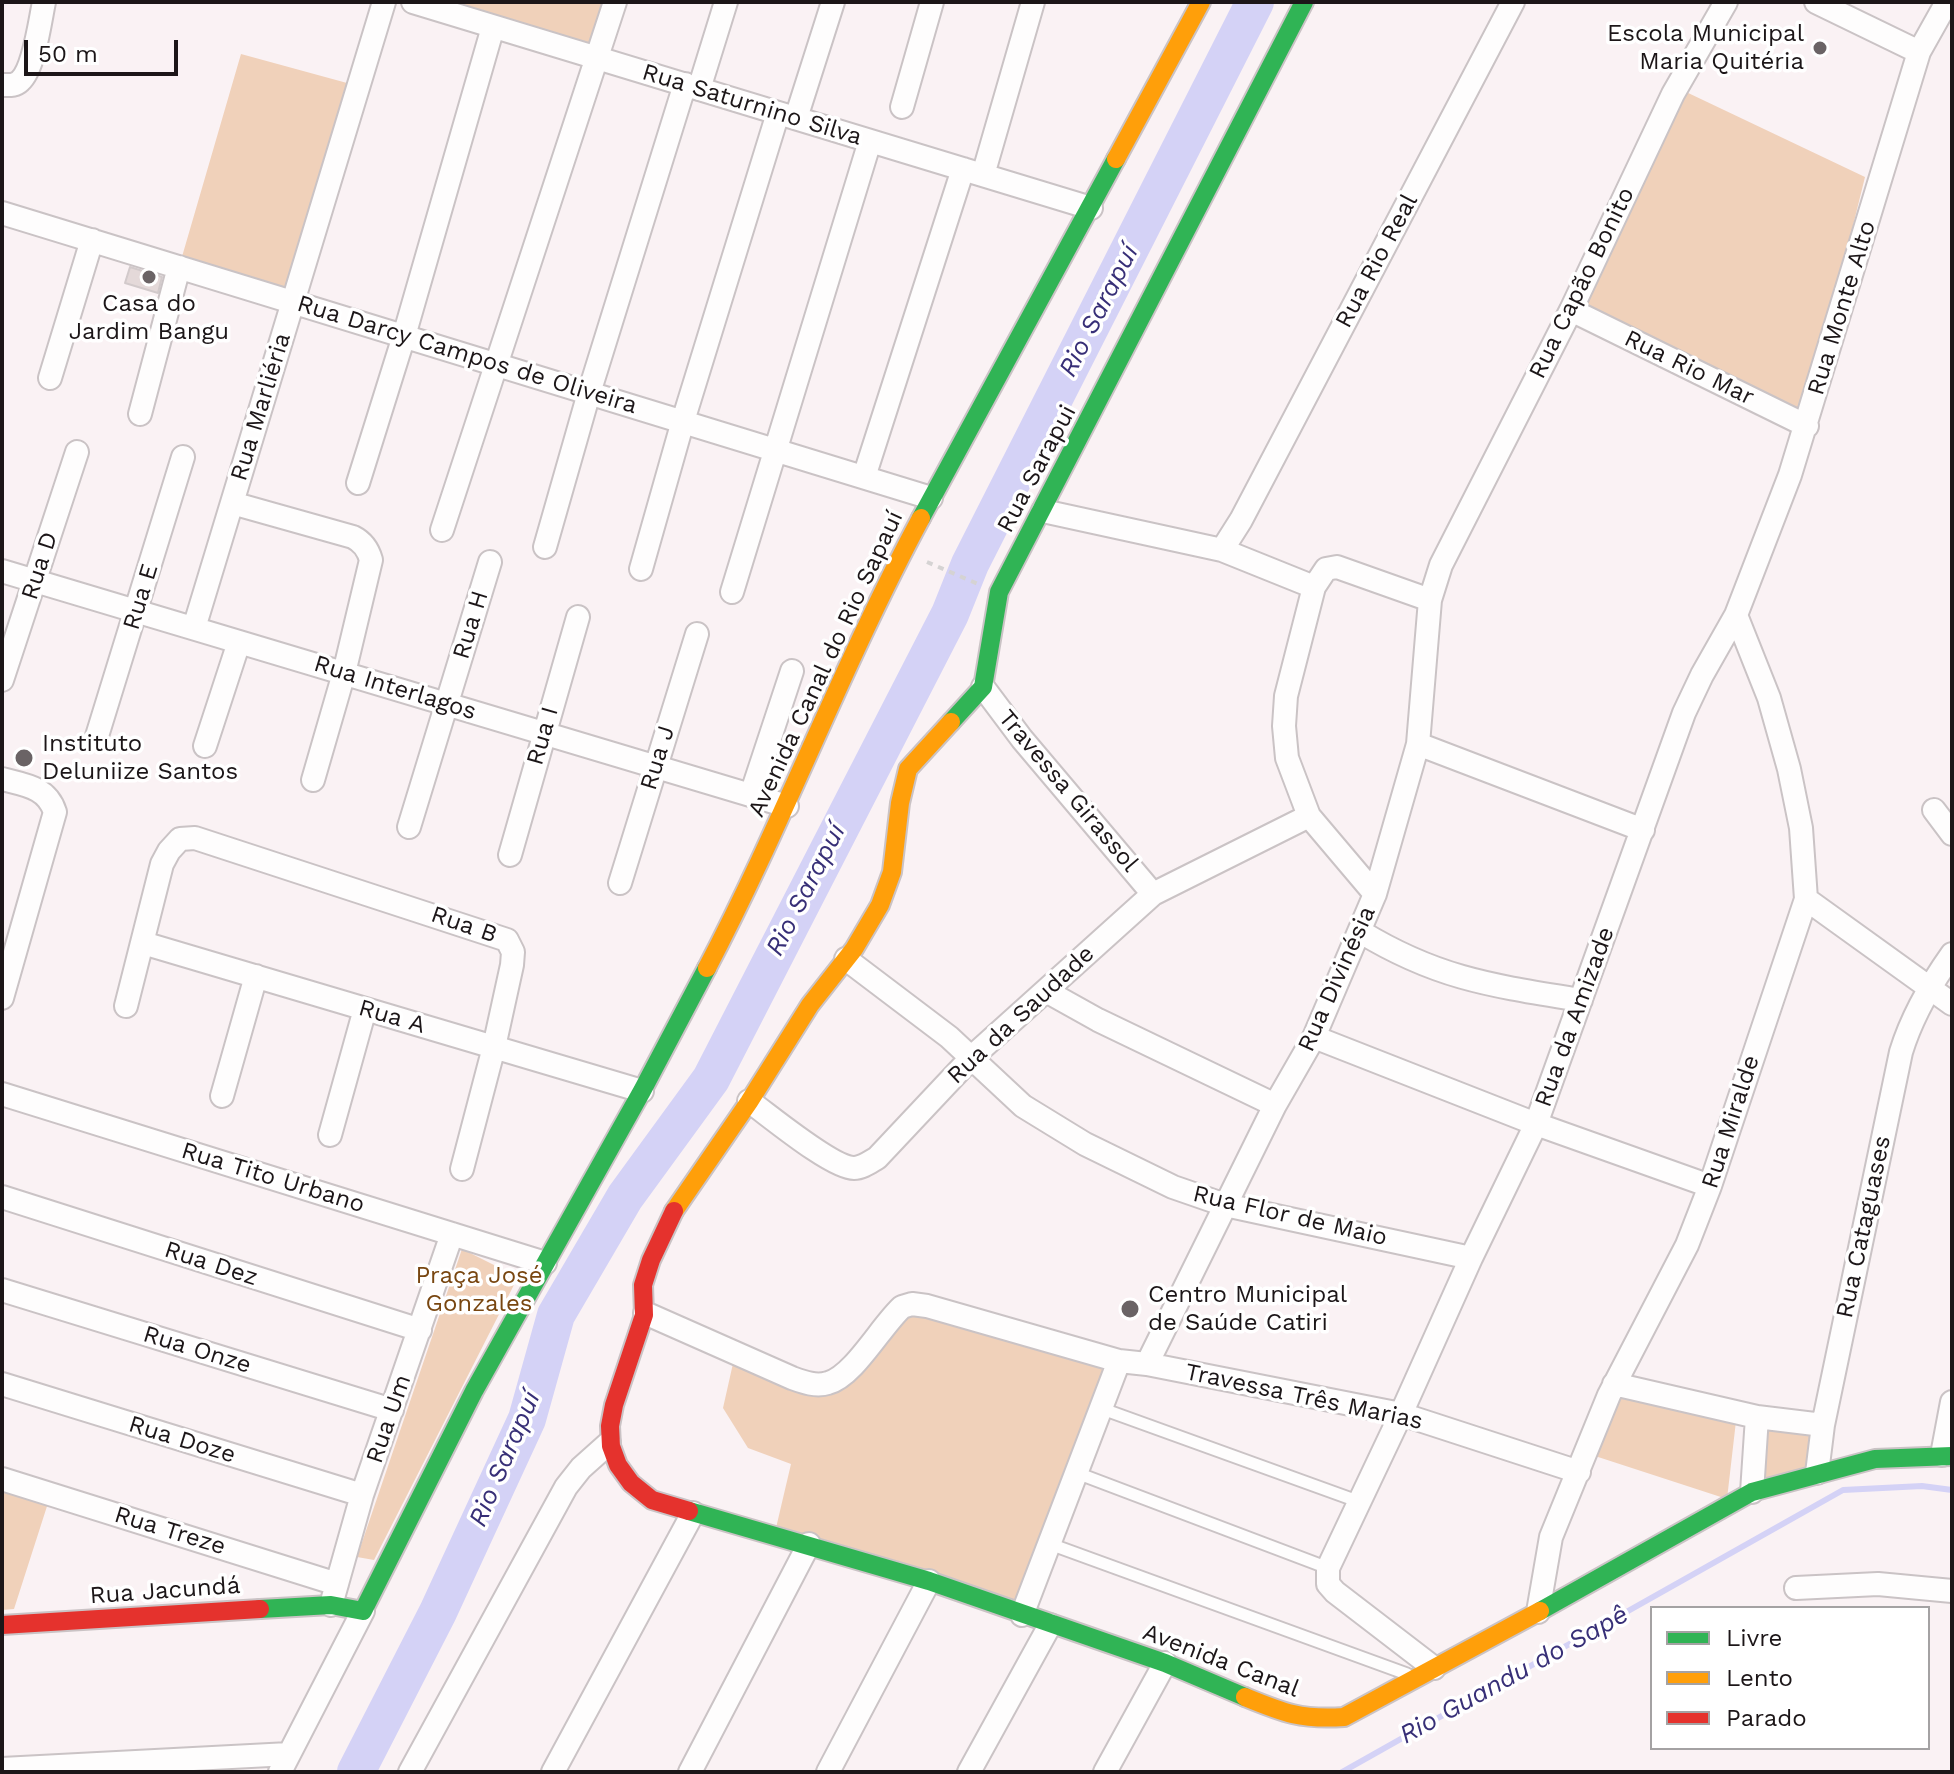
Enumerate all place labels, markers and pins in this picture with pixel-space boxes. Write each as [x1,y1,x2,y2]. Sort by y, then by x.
place label: Escola Municipal Maria Quitéria [1607,20,1804,76]
marker: Escola Municipal Maria Quitéria [1811,39,1829,57]
marker: Casa do Jardim Bangu [140,268,158,286]
place label: Casa do Jardim Bangu [69,290,229,346]
place label: Instituto Deluniize Santos [42,730,238,786]
marker: Instituto Deluniize Santos [13,747,35,769]
place label: Centro Municipal de Saúde Catiri [1148,1281,1347,1337]
marker: Centro Municipal de Saúde Catiri [1119,1298,1141,1320]

